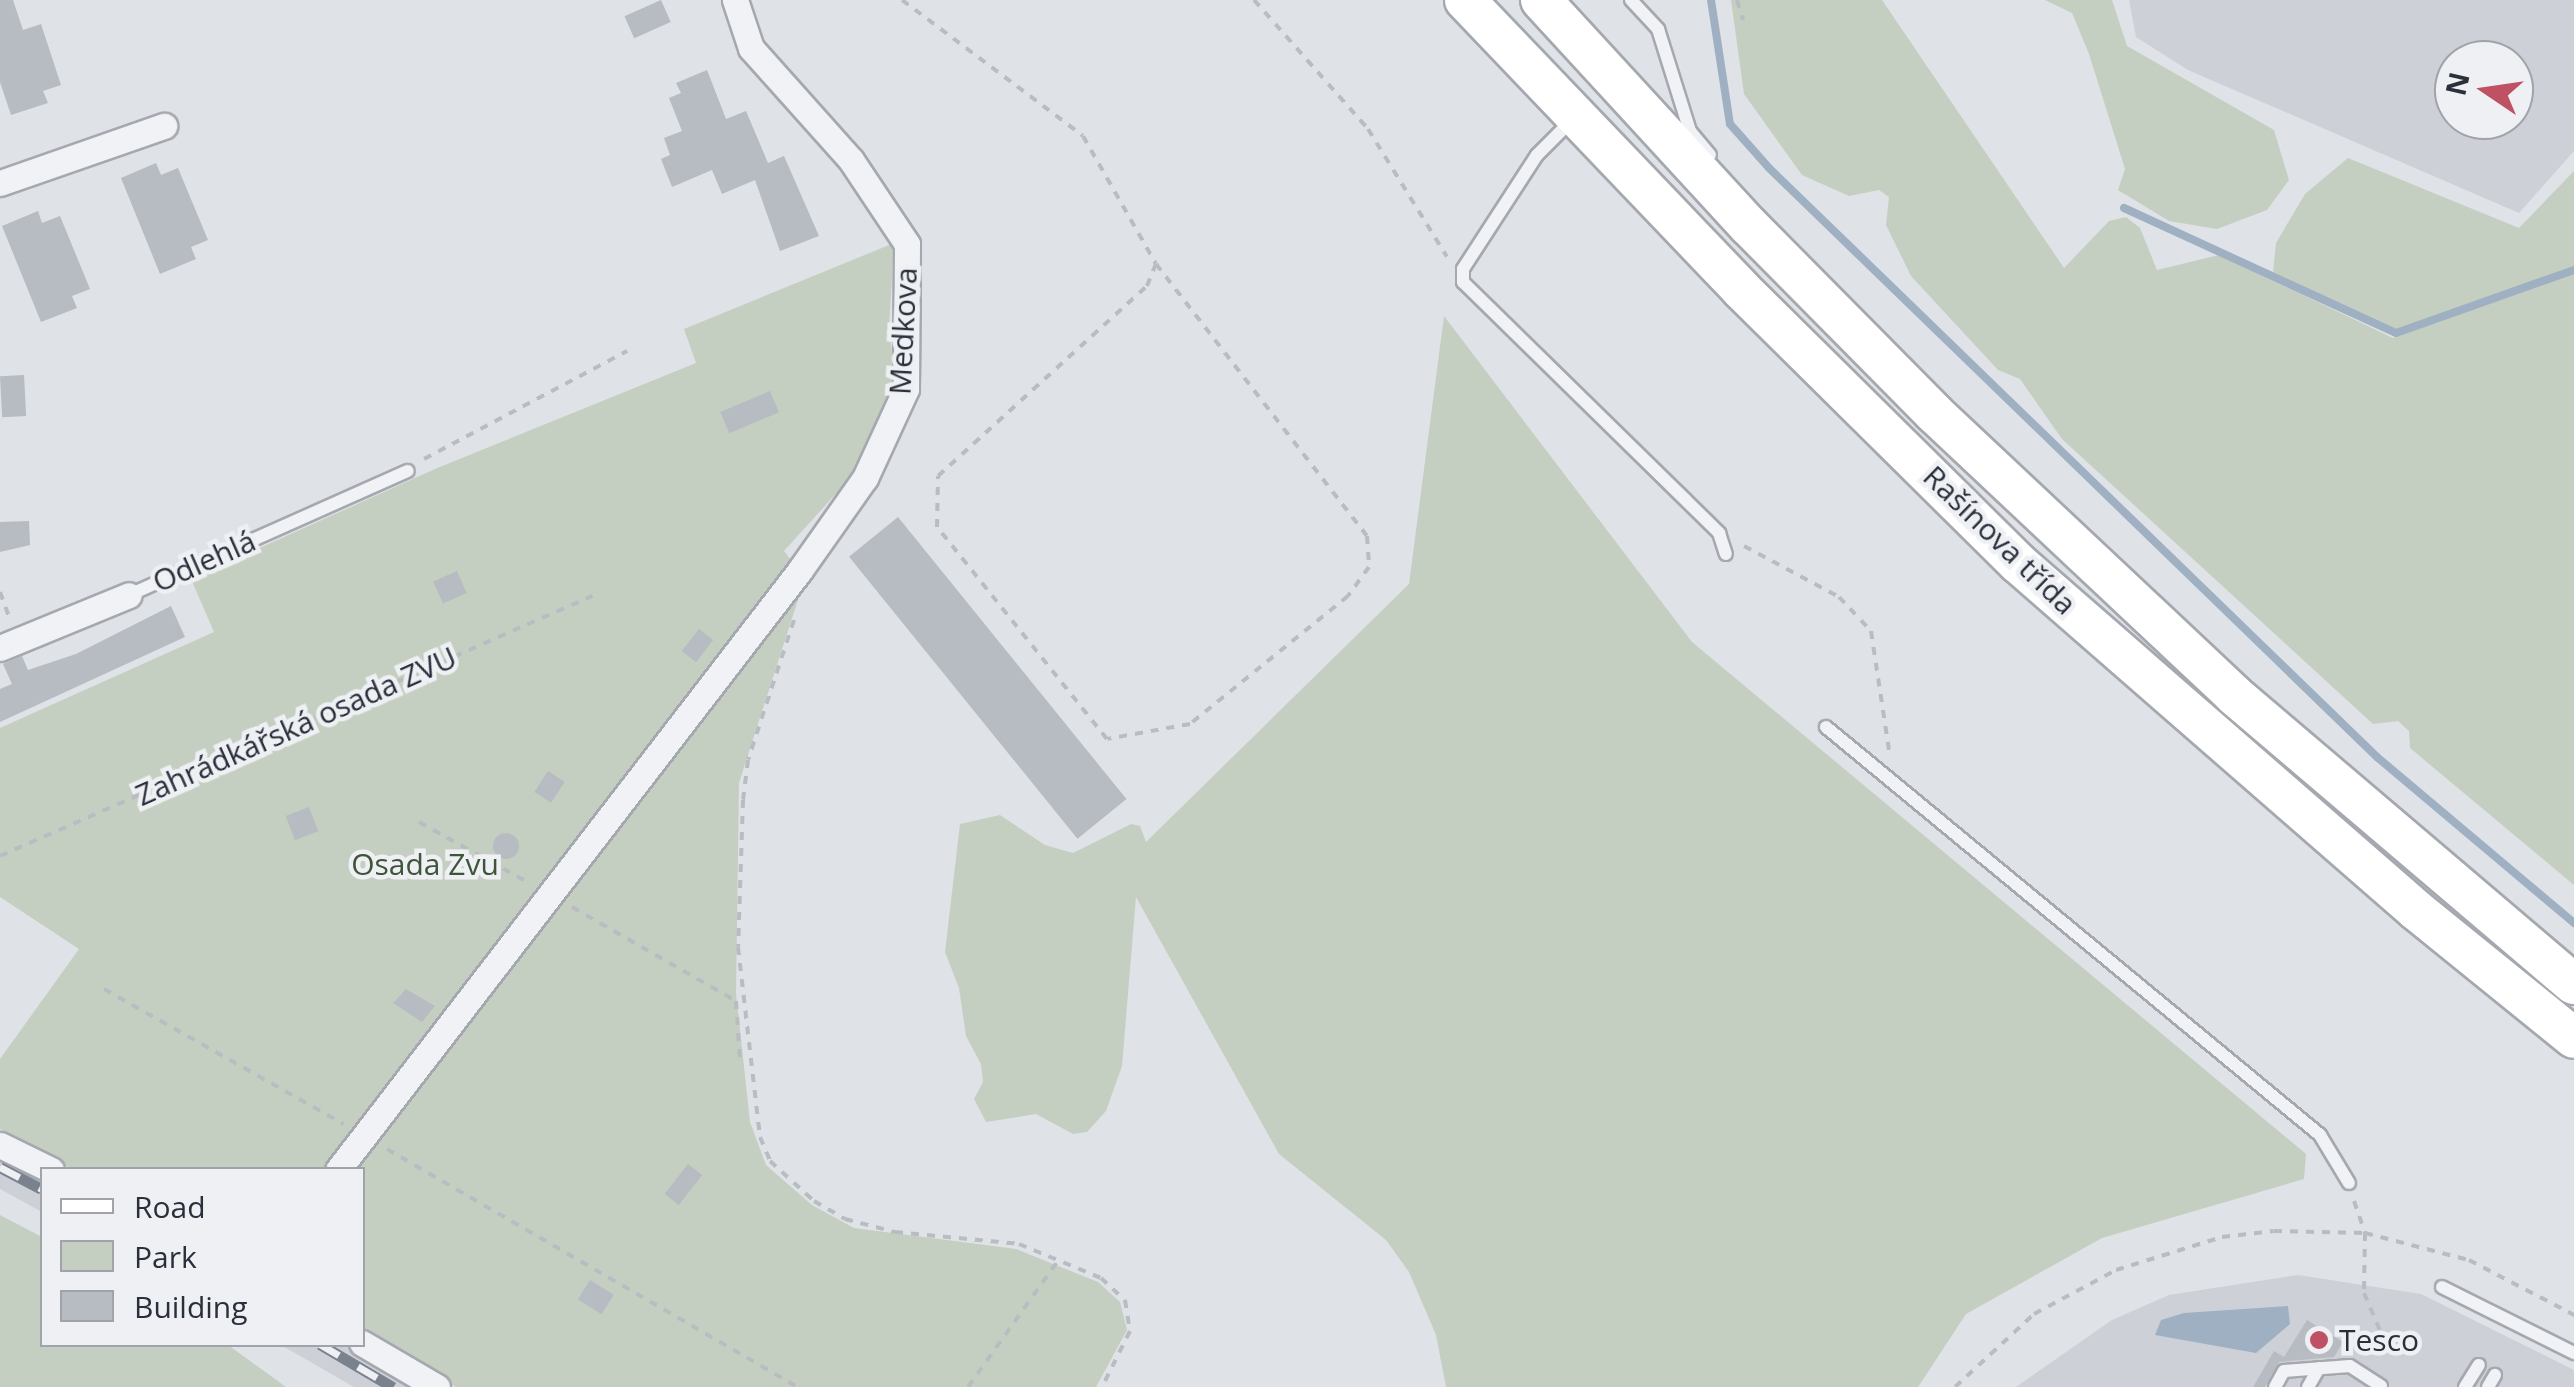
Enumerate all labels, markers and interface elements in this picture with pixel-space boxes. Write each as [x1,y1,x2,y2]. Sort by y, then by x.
north arrow [2434,40,2534,140]
text: N [2436,68,2478,99]
street label: Medkova [882,266,924,396]
street label: Rašínova třída [1916,458,2084,622]
street label: Odlehlá [147,522,261,600]
street label: Zahrádkářská osada ZVU [130,639,462,813]
park label: Osada Zvu [351,846,499,882]
legend [40,1167,365,1347]
text: Road [134,1186,206,1227]
text: Park [134,1236,197,1277]
text: Building [134,1286,248,1327]
place label: Tesco [2339,1322,2419,1358]
marker: Tesco [2308,1329,2330,1351]

